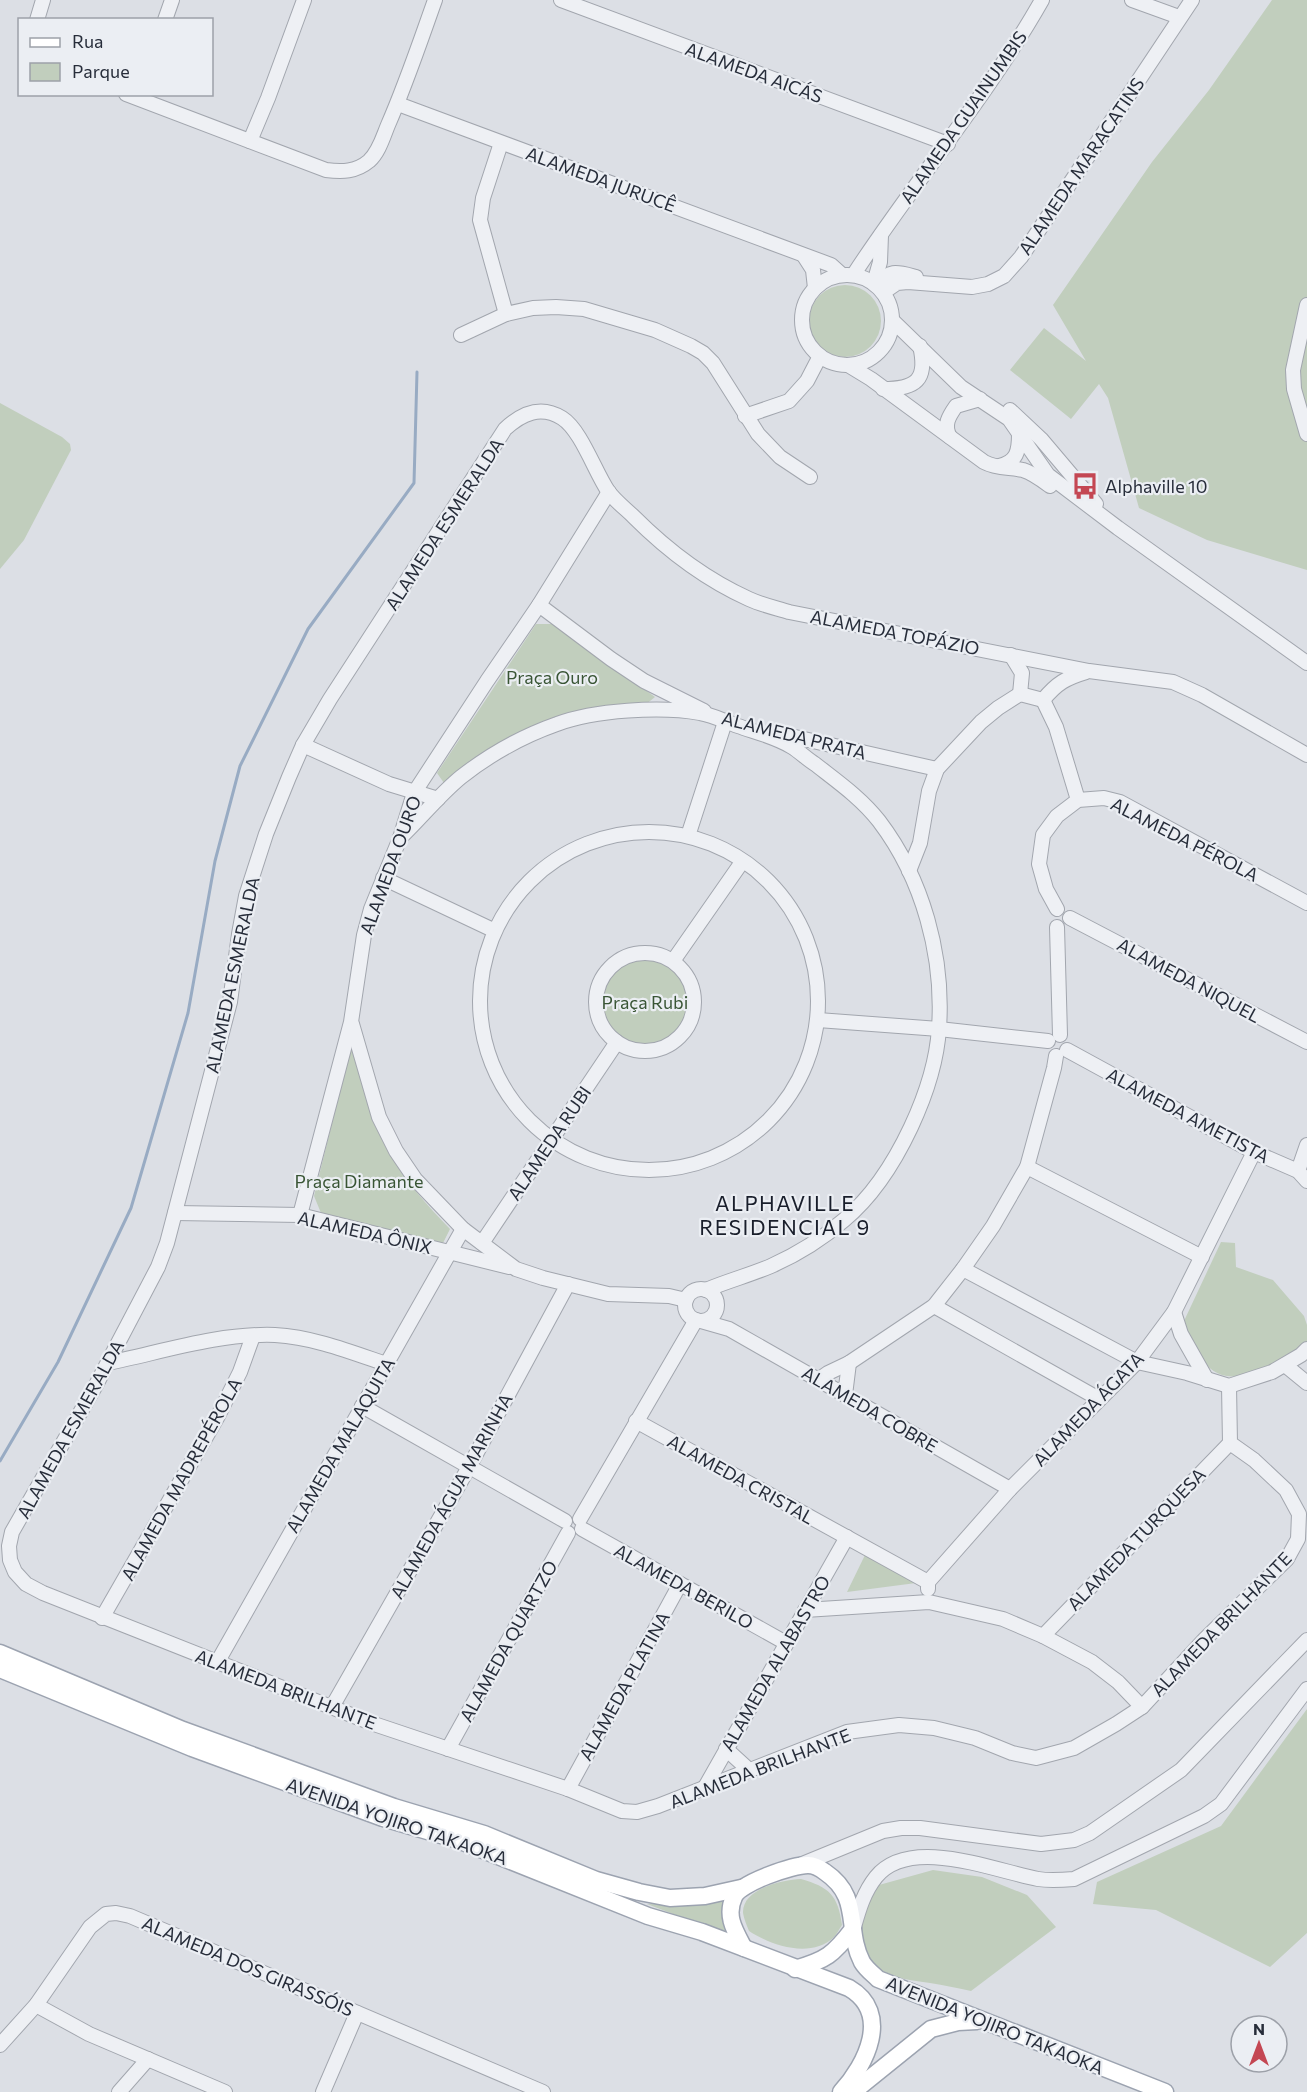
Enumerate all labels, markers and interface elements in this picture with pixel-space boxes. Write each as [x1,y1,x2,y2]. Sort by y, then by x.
legend [18,18,213,96]
street label: ALAMEDA GUAINUMBIS [895,26,1031,208]
text: Rua [72,30,103,52]
street label: ALAMEDA AICÁS [682,37,826,107]
text: Parque [72,60,130,82]
street label: ALAMEDA MARACATINS [1013,73,1149,259]
street label: ALAMEDA JURUCÊ [523,142,679,216]
street label: ALAMEDA ESMERALDA [380,434,508,614]
bus stop icon: Alphaville 10 [1070,471,1100,501]
place label: Alphaville 10 [1105,475,1208,497]
street label: ALAMEDA TOPÁZIO [809,605,981,659]
park label: Praça Ouro [506,666,598,688]
street label: ALAMEDA PRATA [719,706,869,764]
street label: ALAMEDA PÉROLA [1107,792,1263,886]
street label: ALAMEDA OURO [355,793,425,937]
street label: ALAMEDA ESMERALDA [200,875,264,1075]
street label: ALAMEDA NIQUEL [1114,933,1264,1027]
park label: Praça Rubi [602,991,688,1013]
street label: ALAMEDA AMETISTA [1103,1063,1273,1167]
street label: ALAMEDA RUBI [503,1082,595,1204]
park label: Praça Diamante [295,1170,423,1192]
district label: ALPHAVILLE RESIDENCIAL 9 [699,1190,871,1239]
street label: ALAMEDA ÔNIX [296,1206,434,1258]
street label: ALAMEDA ESMERALDA [12,1336,128,1522]
street label: ALAMEDA ÁGATA [1028,1347,1148,1471]
street label: ALAMEDA MALAQUITA [281,1353,399,1537]
street label: ALAMEDA COBRE [798,1361,942,1457]
street label: ALAMEDA MADREPÉROLA [116,1374,246,1584]
street label: ALAMEDA ÁGUA MARINHA [385,1389,517,1603]
street label: ALAMEDA CRISTAL [664,1430,818,1528]
street label: ALAMEDA TURQUESA [1062,1463,1210,1615]
street label: ALAMEDA BERILO [611,1539,757,1633]
street label: ALAMEDA BRILHANTE [1146,1547,1296,1701]
street label: ALAMEDA QUARTZO [454,1556,562,1726]
street label: ALAMEDA ALABASTRO [716,1571,834,1755]
street label: ALAMEDA PLATINA [574,1608,674,1764]
street label: ALAMEDA BRILHANTE [192,1644,380,1734]
street label: ALAMEDA BRILHANTE [666,1723,854,1813]
street label: AVENIDA YOJIRO TAKAOKA [283,1773,511,1869]
street label: ALAMEDA DOS GIRASSÓIS [139,1911,357,2021]
street label: AVENIDA YOJIRO TAKAOKA [883,1971,1107,2079]
north arrow [1229,2014,1289,2074]
text: N [1253,2019,1265,2038]

